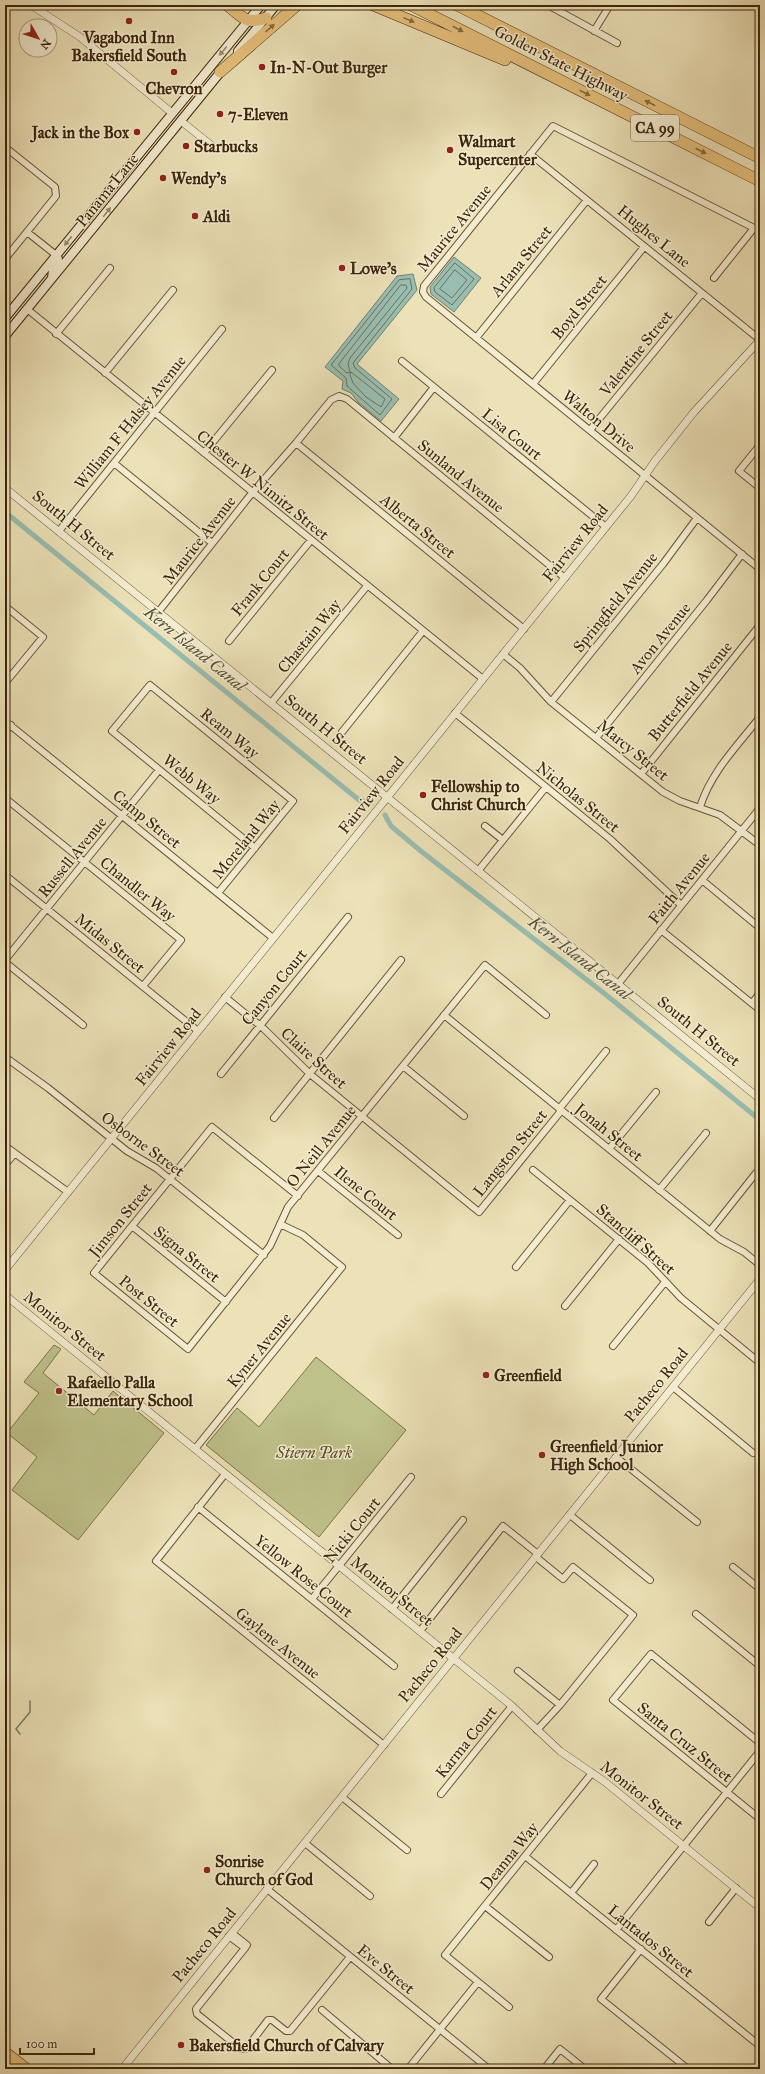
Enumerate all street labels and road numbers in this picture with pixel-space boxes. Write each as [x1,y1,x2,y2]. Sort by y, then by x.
street label: Golden State Highway [491,21,631,106]
road number: CA 99 [631,115,679,141]
street label: Panama Lane [72,149,142,230]
street label: Maurice Avenue [413,180,495,276]
street label: Hughes Lane [613,201,695,272]
street label: Arlana Street [486,221,556,301]
street label: Boyd Street [547,271,611,343]
street label: Valentine Street [595,306,677,400]
street label: William F Halsey Avenue [70,351,190,493]
street label: Walton Drive [559,386,640,456]
street label: Lisa Court [478,404,546,464]
street label: Chester W Nimitz Street [193,426,333,544]
street label: Sunland Avenue [414,435,508,517]
street label: South H Street [29,486,119,564]
street label: Alberta Street [376,489,460,562]
street label: Maurice Avenue [159,492,240,588]
street label: Fairview Road [538,500,612,586]
street label: Frank Court [227,544,293,620]
street label: Springfield Avenue [569,548,662,657]
street label: Chastain Way [273,595,345,677]
street label: Avon Avenue [625,598,695,678]
street label: Butterfield Avenue [644,637,736,745]
street label: South H Street [281,690,371,768]
street label: Ream Way [197,704,264,763]
street label: Marcy Street [593,715,673,785]
street label: Webb Way [159,750,225,808]
street label: Fairview Road [334,752,408,838]
street label: Nicholas Street [533,758,624,837]
street label: Camp Street [109,786,185,852]
street label: Moreland Way [208,795,284,883]
street label: Russell Avenue [34,813,110,901]
street label: Faith Avenue [644,848,714,928]
street label: Chandler Way [96,853,180,926]
street label: Midas Street [71,909,149,977]
street label: Canyon Court [237,945,311,1029]
street label: South H Street [654,992,744,1070]
street label: Fairview Road [131,1004,205,1090]
street label: Claire Street [277,1023,351,1093]
street label: Jonah Street [569,1098,647,1166]
street label: O Neill Avenue [282,1101,360,1191]
street label: Langston Street [469,1105,552,1201]
street label: Osborne Street [98,1107,189,1181]
street label: Ilene Court [331,1162,402,1224]
street label: Jimson Street [83,1179,157,1263]
street label: Stancliff Street [593,1200,680,1279]
street label: Signa Street [149,1222,224,1287]
street label: Post Street [115,1271,183,1331]
street label: Monitor Street [20,1287,110,1365]
street label: Kyner Avenue [223,1308,295,1391]
street label: Pacheco Road [620,1344,692,1426]
street label: Nicki Court [320,1493,384,1567]
street label: Yellow Rose Court [251,1531,357,1622]
street label: Monitor Street [347,1552,437,1630]
street label: Gaylene Avenue [232,1603,324,1683]
street label: Pacheco Road [394,1624,466,1706]
street label: Santa Cruz Street [634,1698,737,1786]
street label: Karma Court [431,1702,501,1782]
street label: Monitor Street [597,1757,688,1834]
street label: Deanna Way [476,1818,543,1894]
street label: Lantados Street [604,1901,698,1982]
street label: Pacheco Road [168,1904,240,1986]
street label: Eve Street [353,1940,419,1998]

